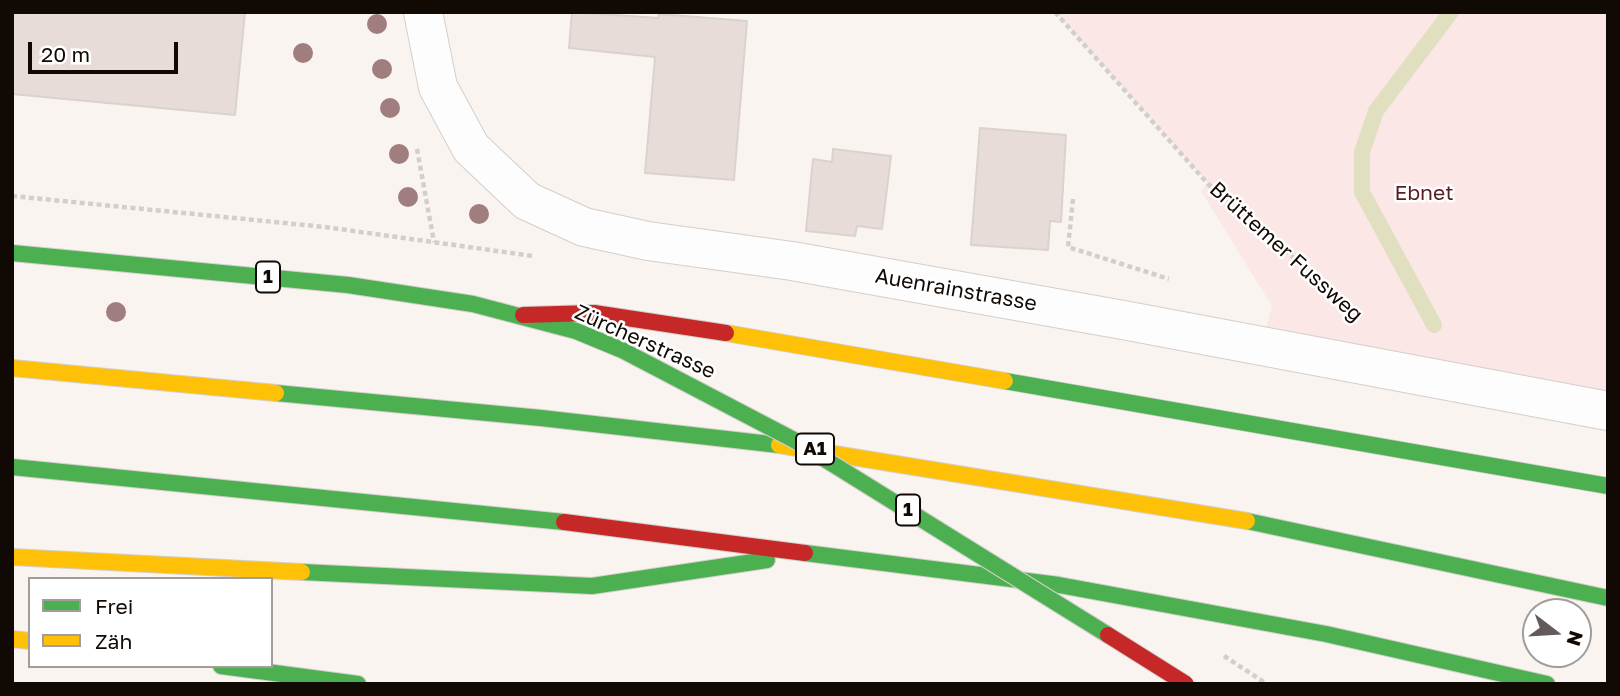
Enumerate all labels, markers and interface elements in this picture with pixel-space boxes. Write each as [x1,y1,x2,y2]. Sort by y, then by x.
scale bar [32,28,182,72]
text: 20 m [41,41,90,67]
street label: Brüttemer Fussweg [1204,177,1368,327]
park label: Ebnet [1394,180,1454,206]
road number: 1 [256,262,280,292]
street label: Auenrainstrasse [873,263,1039,317]
street label: Zürcherstrasse [571,300,719,384]
road number: A1 [796,433,834,464]
road number: 1 [896,495,920,526]
legend [28,577,273,668]
text: Frei [95,593,133,619]
north arrow [1522,598,1592,668]
text: Zäh [95,628,132,654]
text: N [1563,628,1589,649]

